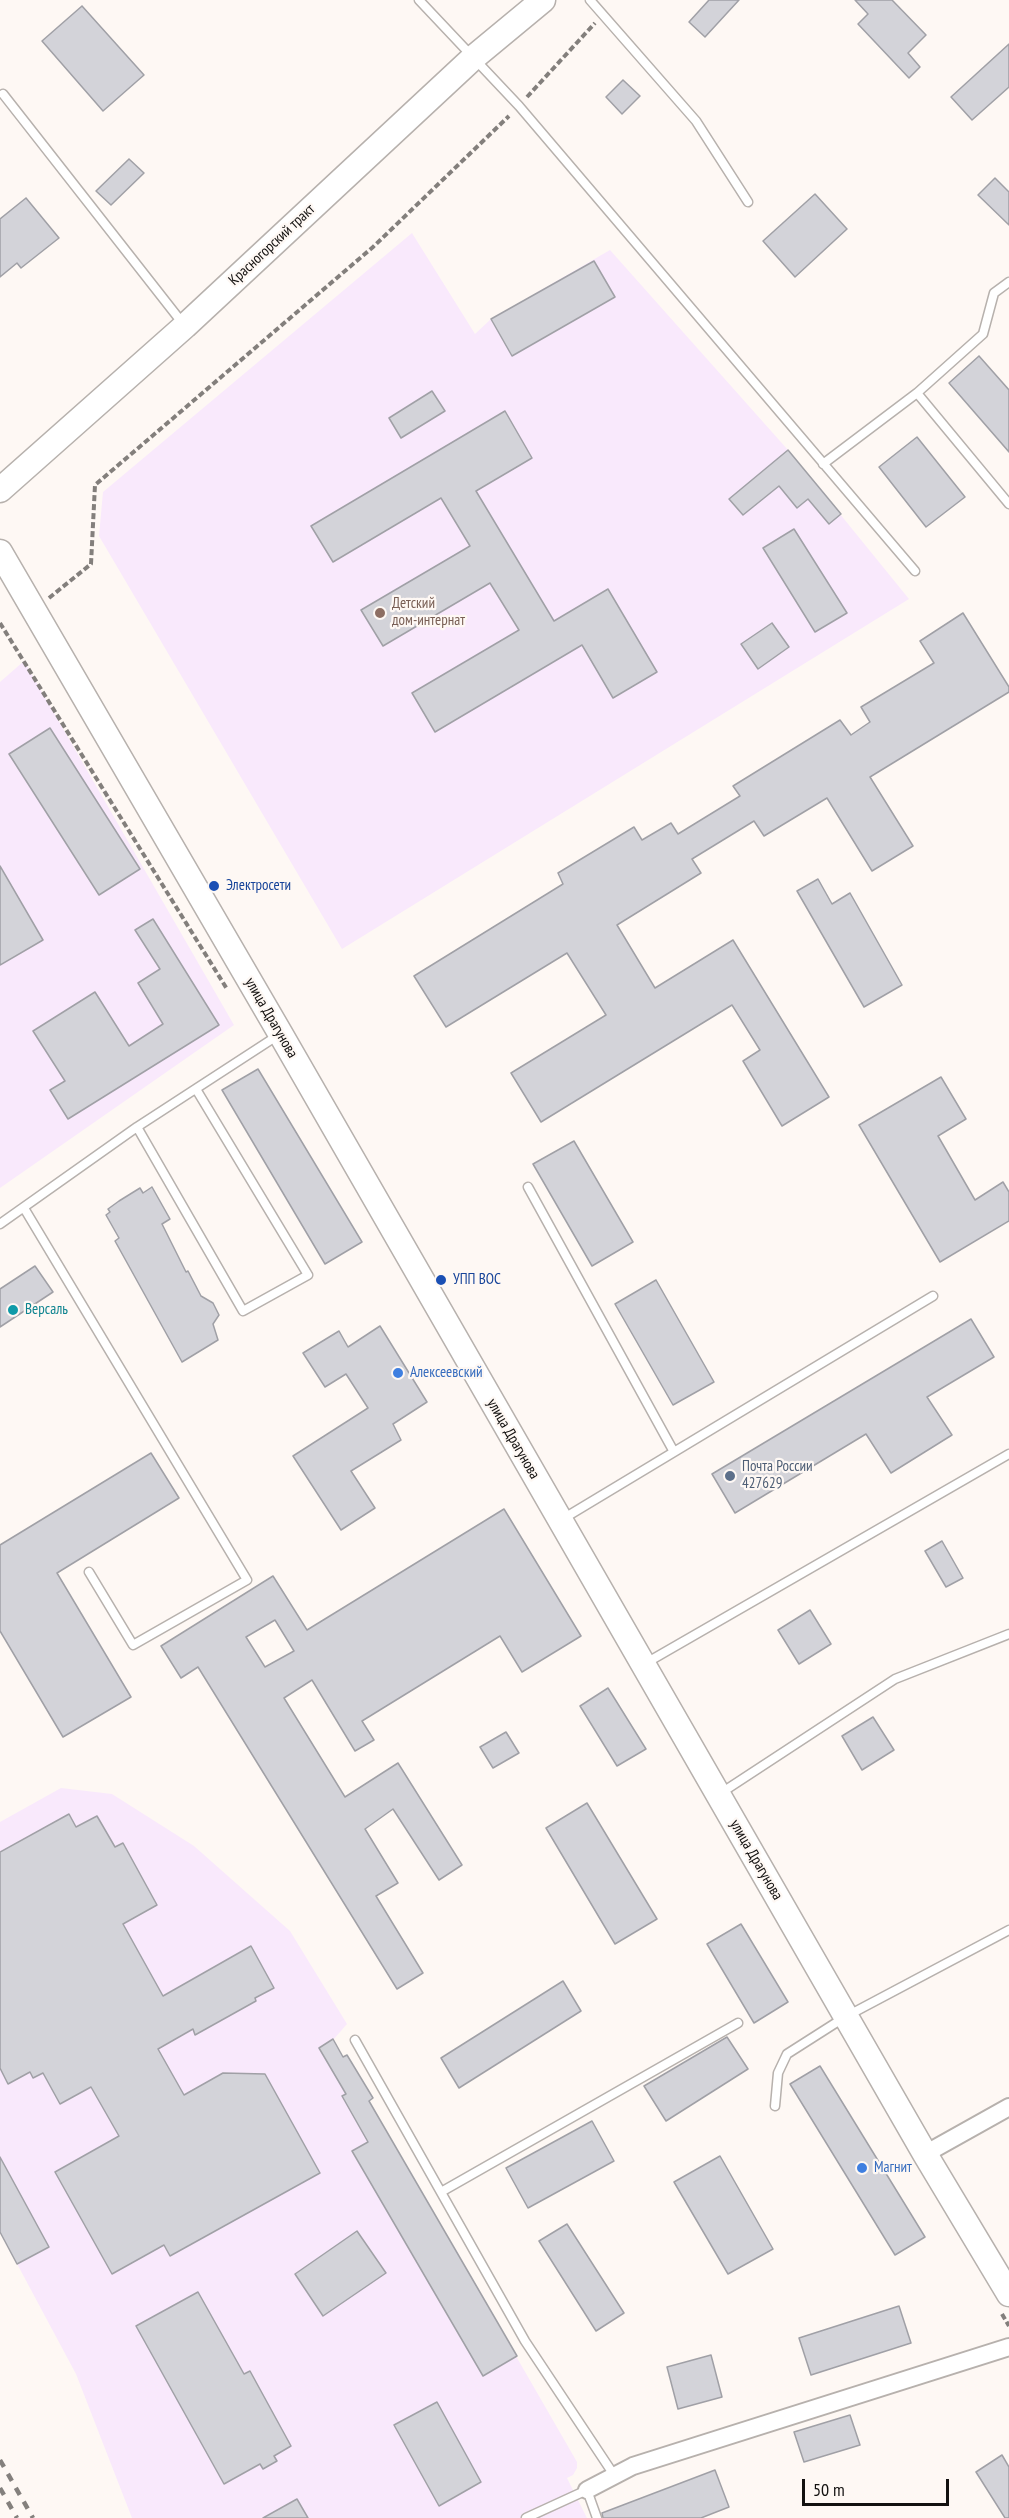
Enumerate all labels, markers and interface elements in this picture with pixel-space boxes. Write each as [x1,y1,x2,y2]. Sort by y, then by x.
street label: Красногорский тракт [225,201,319,289]
place label: Детский дом-интернат [392,595,465,630]
marker: Детский дом-интернат [373,606,387,620]
place label: Электросети [226,877,291,895]
marker: Электросети [207,879,221,893]
street label: улица Драгунова [241,975,301,1061]
place label: УПП ВОС [453,1271,501,1289]
marker: УПП ВОС [434,1273,448,1287]
place label: Версаль [25,1301,68,1319]
marker: Версаль [6,1303,20,1317]
place label: Алексеевский [410,1364,483,1382]
marker: Алексеевский [391,1366,405,1380]
street label: улица Драгунова [483,1396,543,1482]
place label: Почта России 427629 [742,1458,813,1493]
marker: Почта России 427629 [723,1469,737,1483]
street label: улица Драгунова [726,1817,786,1903]
place label: Магнит [874,2159,912,2177]
marker: Магнит [855,2161,869,2175]
scale bar [805,2467,952,2505]
text: 50 m [813,2478,845,2501]

